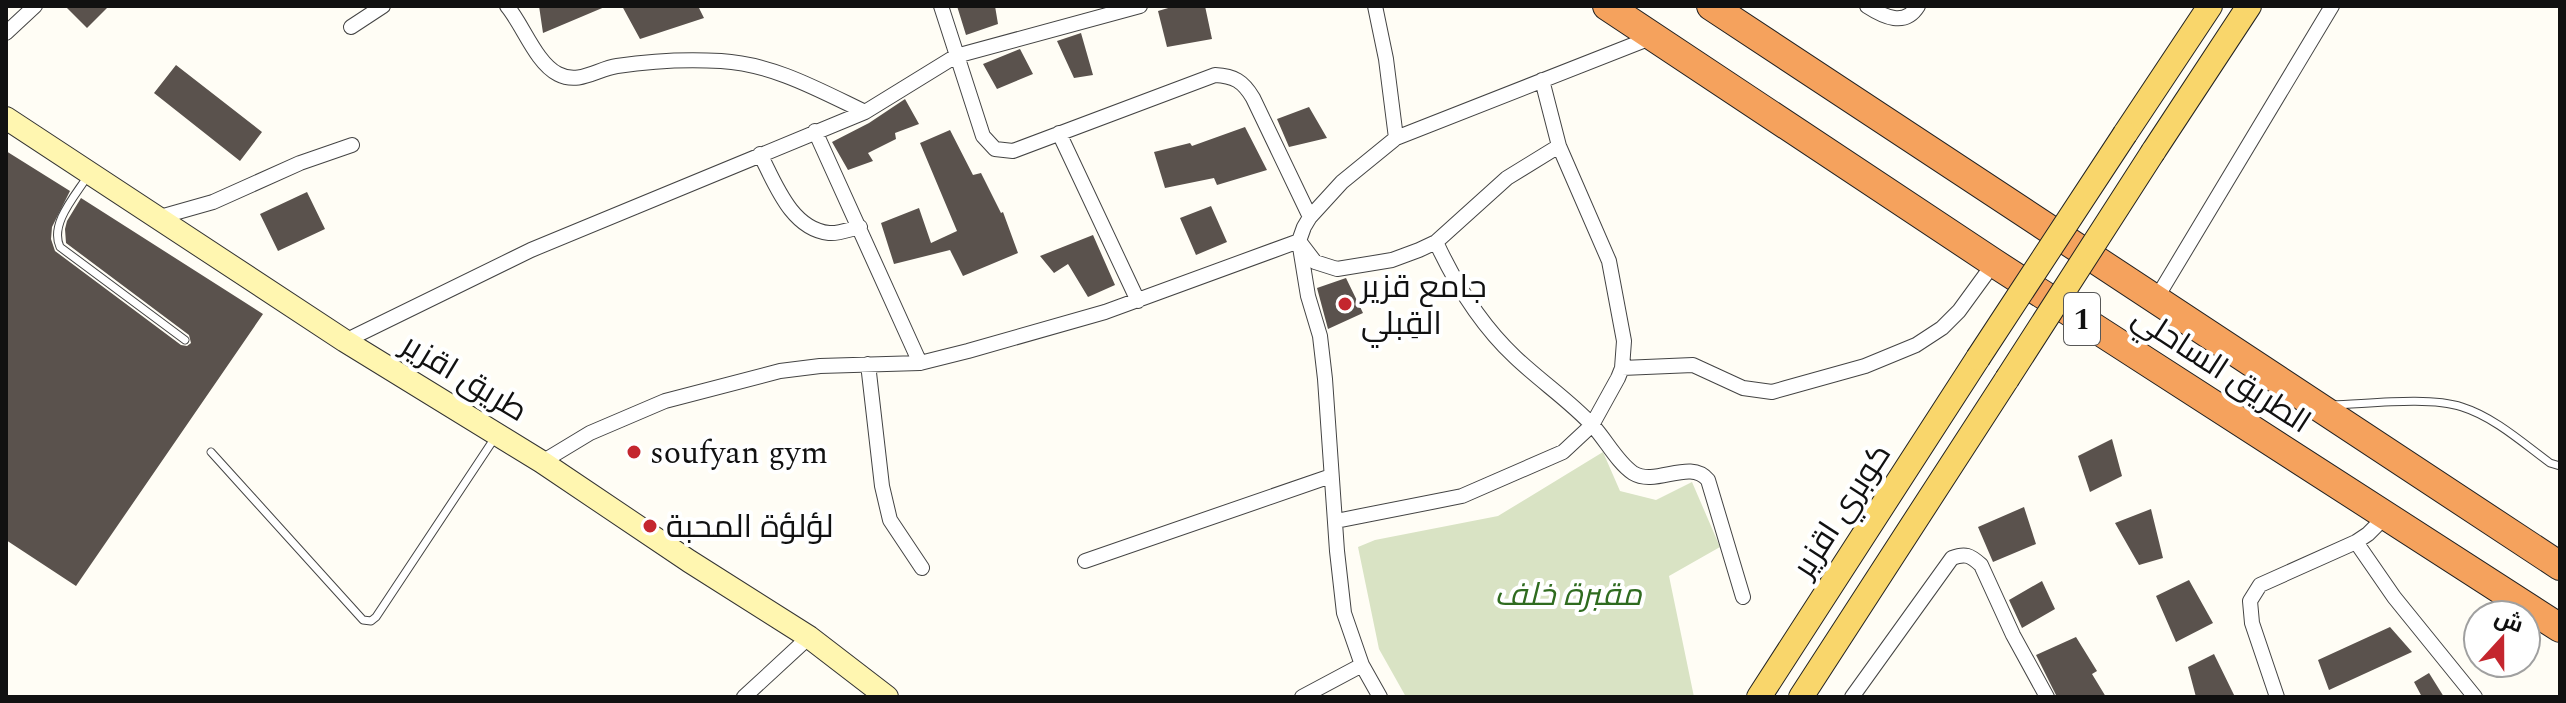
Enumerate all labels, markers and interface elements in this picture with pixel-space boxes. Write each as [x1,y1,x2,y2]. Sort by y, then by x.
place label: جامع قزير القِبلي [1359,263,1487,349]
road number: 1 [2064,293,2100,345]
street label: الطريق الساحلي [2122,294,2320,446]
marker: جامع قزير القِبلي [1336,295,1354,313]
street label: طريق اقزير [390,320,537,435]
place label: soufyan gym [650,429,828,478]
street label: كوبري اقزير [1779,434,1904,589]
marker: soufyan gym [625,443,643,461]
place label: لؤلؤة المحبة [666,503,834,552]
marker: لؤلؤة المحبة [641,517,659,535]
park label: مقبرة خلف [1494,571,1642,620]
north arrow [2462,599,2542,679]
text: ش [2490,601,2528,642]

